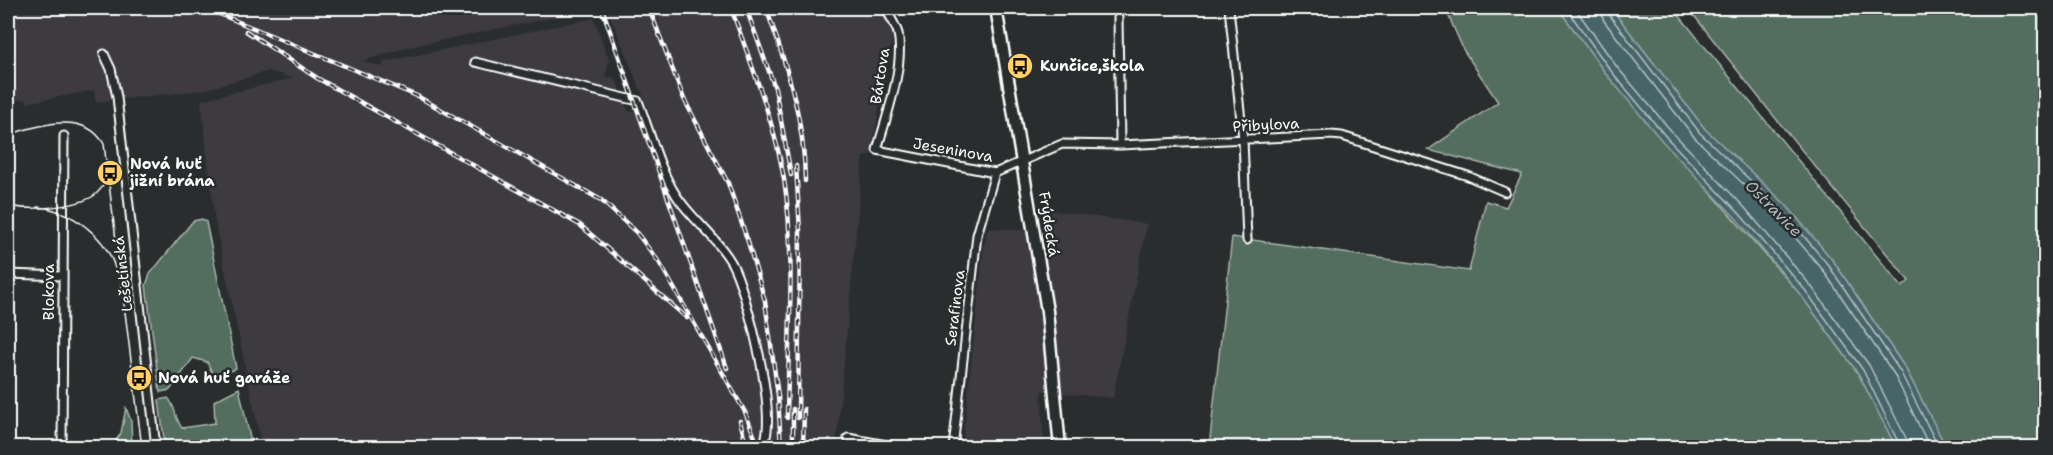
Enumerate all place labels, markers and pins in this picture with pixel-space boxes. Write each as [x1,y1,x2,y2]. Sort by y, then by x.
bus stop icon: Kunčice,škola [1005,51,1035,81]
place label: Kunčice,škola [1040,56,1145,76]
place label: Nová huť jižní brána [129,154,215,191]
bus stop icon: Nová huť jižní brána [95,158,125,188]
bus stop icon: Nová huť garáže [124,363,154,393]
place label: Nová huť garáže [158,368,290,388]

